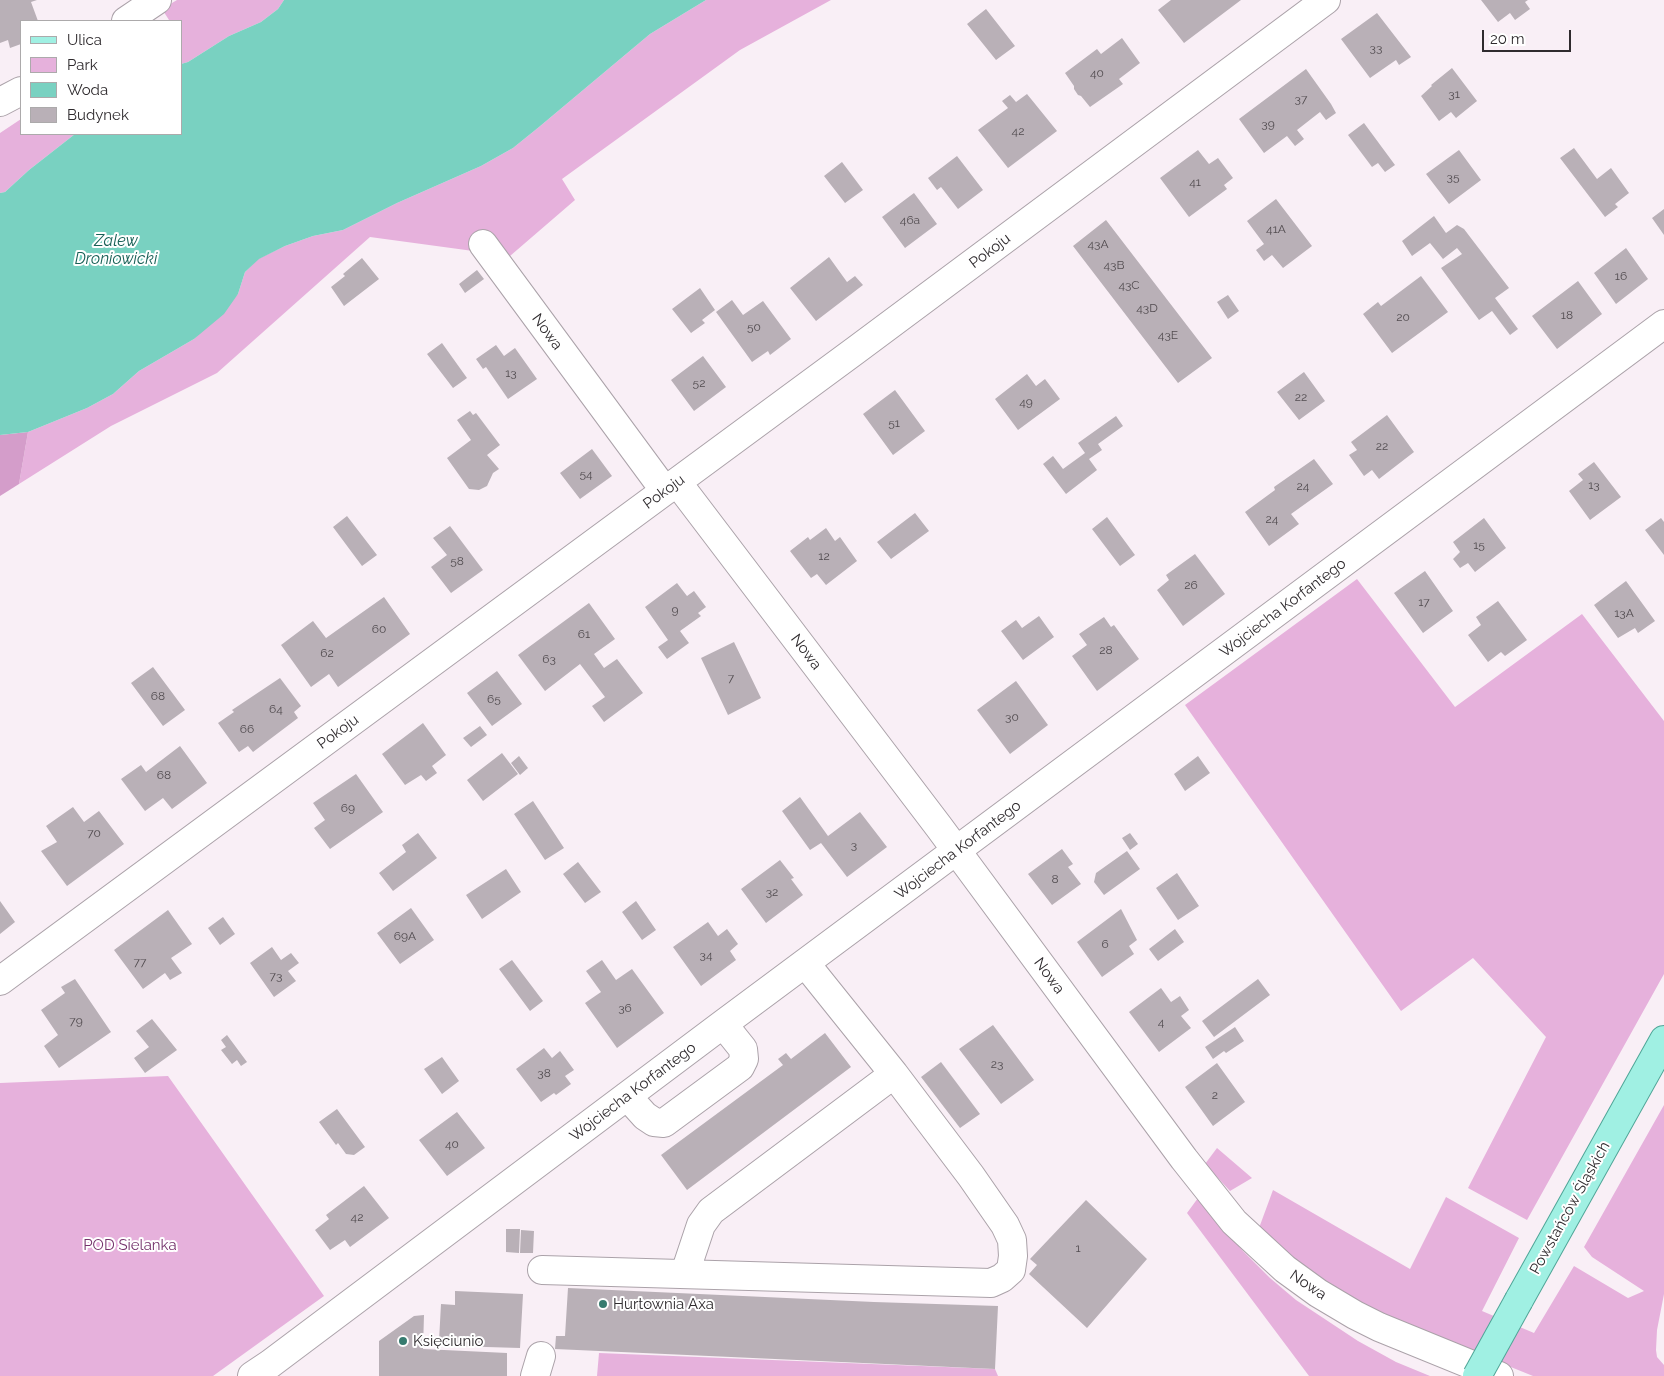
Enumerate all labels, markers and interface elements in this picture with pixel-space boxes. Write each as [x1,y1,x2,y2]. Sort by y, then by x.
legend [20,20,182,135]
scale bar [1484,20,1573,52]
text: 20 m [1490,30,1525,48]
text: Ulica [67,31,102,49]
house number: 33 [1370,41,1382,55]
text: Park [67,56,98,74]
house number: 40 [1090,66,1104,80]
text: Woda [67,81,108,99]
house number: 31 [1448,87,1460,101]
house number: 37 [1295,92,1307,106]
text: Budynek [67,106,129,124]
house number: 39 [1261,117,1275,131]
house number: 42 [1012,124,1024,138]
house number: 35 [1447,170,1459,184]
house number: 41 [1189,175,1201,189]
house number: 46a [900,213,920,227]
house number: 41A [1266,222,1286,236]
street label: Pokoju [966,230,1014,272]
water label: Zalew Droniowicki [75,231,157,269]
house number: 43A [1087,237,1109,251]
house number: 43B [1104,258,1124,272]
house number: 16 [1615,269,1627,283]
house number: 43C [1118,278,1140,292]
house number: 43D [1136,301,1158,315]
house number: 18 [1561,308,1573,322]
street label: Nowa [528,310,566,354]
house number: 20 [1396,310,1410,324]
house number: 50 [747,320,761,334]
house number: 43E [1158,328,1178,342]
house number: 13 [505,366,517,380]
house number: 52 [693,376,705,390]
house number: 22 [1295,390,1307,404]
house number: 49 [1019,395,1033,409]
house number: 51 [888,416,900,430]
house number: 22 [1376,439,1388,453]
house number: 54 [579,467,593,481]
street label: Pokoju [640,471,688,513]
house number: 13 [1588,478,1600,492]
house number: 24 [1297,479,1309,493]
house number: 24 [1266,512,1278,526]
house number: 15 [1473,538,1485,552]
house number: 12 [818,549,830,563]
house number: 58 [450,554,464,568]
street label: Wojciecha Korfantego [1216,555,1350,661]
house number: 26 [1184,578,1198,592]
house number: 17 [1418,595,1430,609]
house number: 9 [671,603,679,617]
house number: 13A [1614,606,1634,620]
house number: 60 [372,622,386,636]
house number: 61 [578,627,590,641]
street label: Nowa [787,630,825,674]
house number: 28 [1099,643,1113,657]
house number: 62 [320,646,334,660]
house number: 63 [542,652,556,666]
house number: 7 [728,671,734,685]
house number: 68 [151,689,165,703]
house number: 65 [487,692,501,706]
house number: 64 [269,702,283,716]
house number: 30 [1005,710,1019,724]
street label: Pokoju [314,711,362,753]
house number: 66 [240,722,254,736]
house number: 68 [157,768,171,782]
street label: Wojciecha Korfantego [891,797,1025,903]
house number: 69 [341,801,355,815]
house number: 70 [87,826,101,840]
house number: 3 [851,838,857,852]
house number: 8 [1051,872,1059,886]
house number: 32 [766,885,778,899]
house number: 69A [394,929,416,943]
house number: 6 [1101,937,1109,951]
house number: 34 [700,948,712,962]
street label: Nowa [1030,954,1068,998]
house number: 77 [134,955,146,969]
house number: 73 [270,969,282,983]
house number: 36 [618,1001,632,1015]
house number: 79 [69,1014,83,1028]
house number: 4 [1158,1015,1164,1029]
street label: Wojciecha Korfantego [566,1039,700,1145]
house number: 23 [991,1057,1003,1071]
house number: 38 [537,1066,551,1080]
house number: 2 [1212,1088,1218,1102]
house number: 40 [445,1137,459,1151]
street label: Powstańców Śląskich [1526,1139,1614,1277]
house number: 42 [351,1210,363,1224]
park label: POD Sielanka [83,1236,177,1254]
house number: 1 [1075,1241,1081,1255]
street label: Nowa [1286,1266,1330,1304]
place label: Hurtownia Axa [613,1295,714,1313]
marker: Hurtownia Axa [597,1298,609,1310]
place label: Księciunio [413,1332,483,1350]
marker: Księciunio [397,1335,409,1347]

